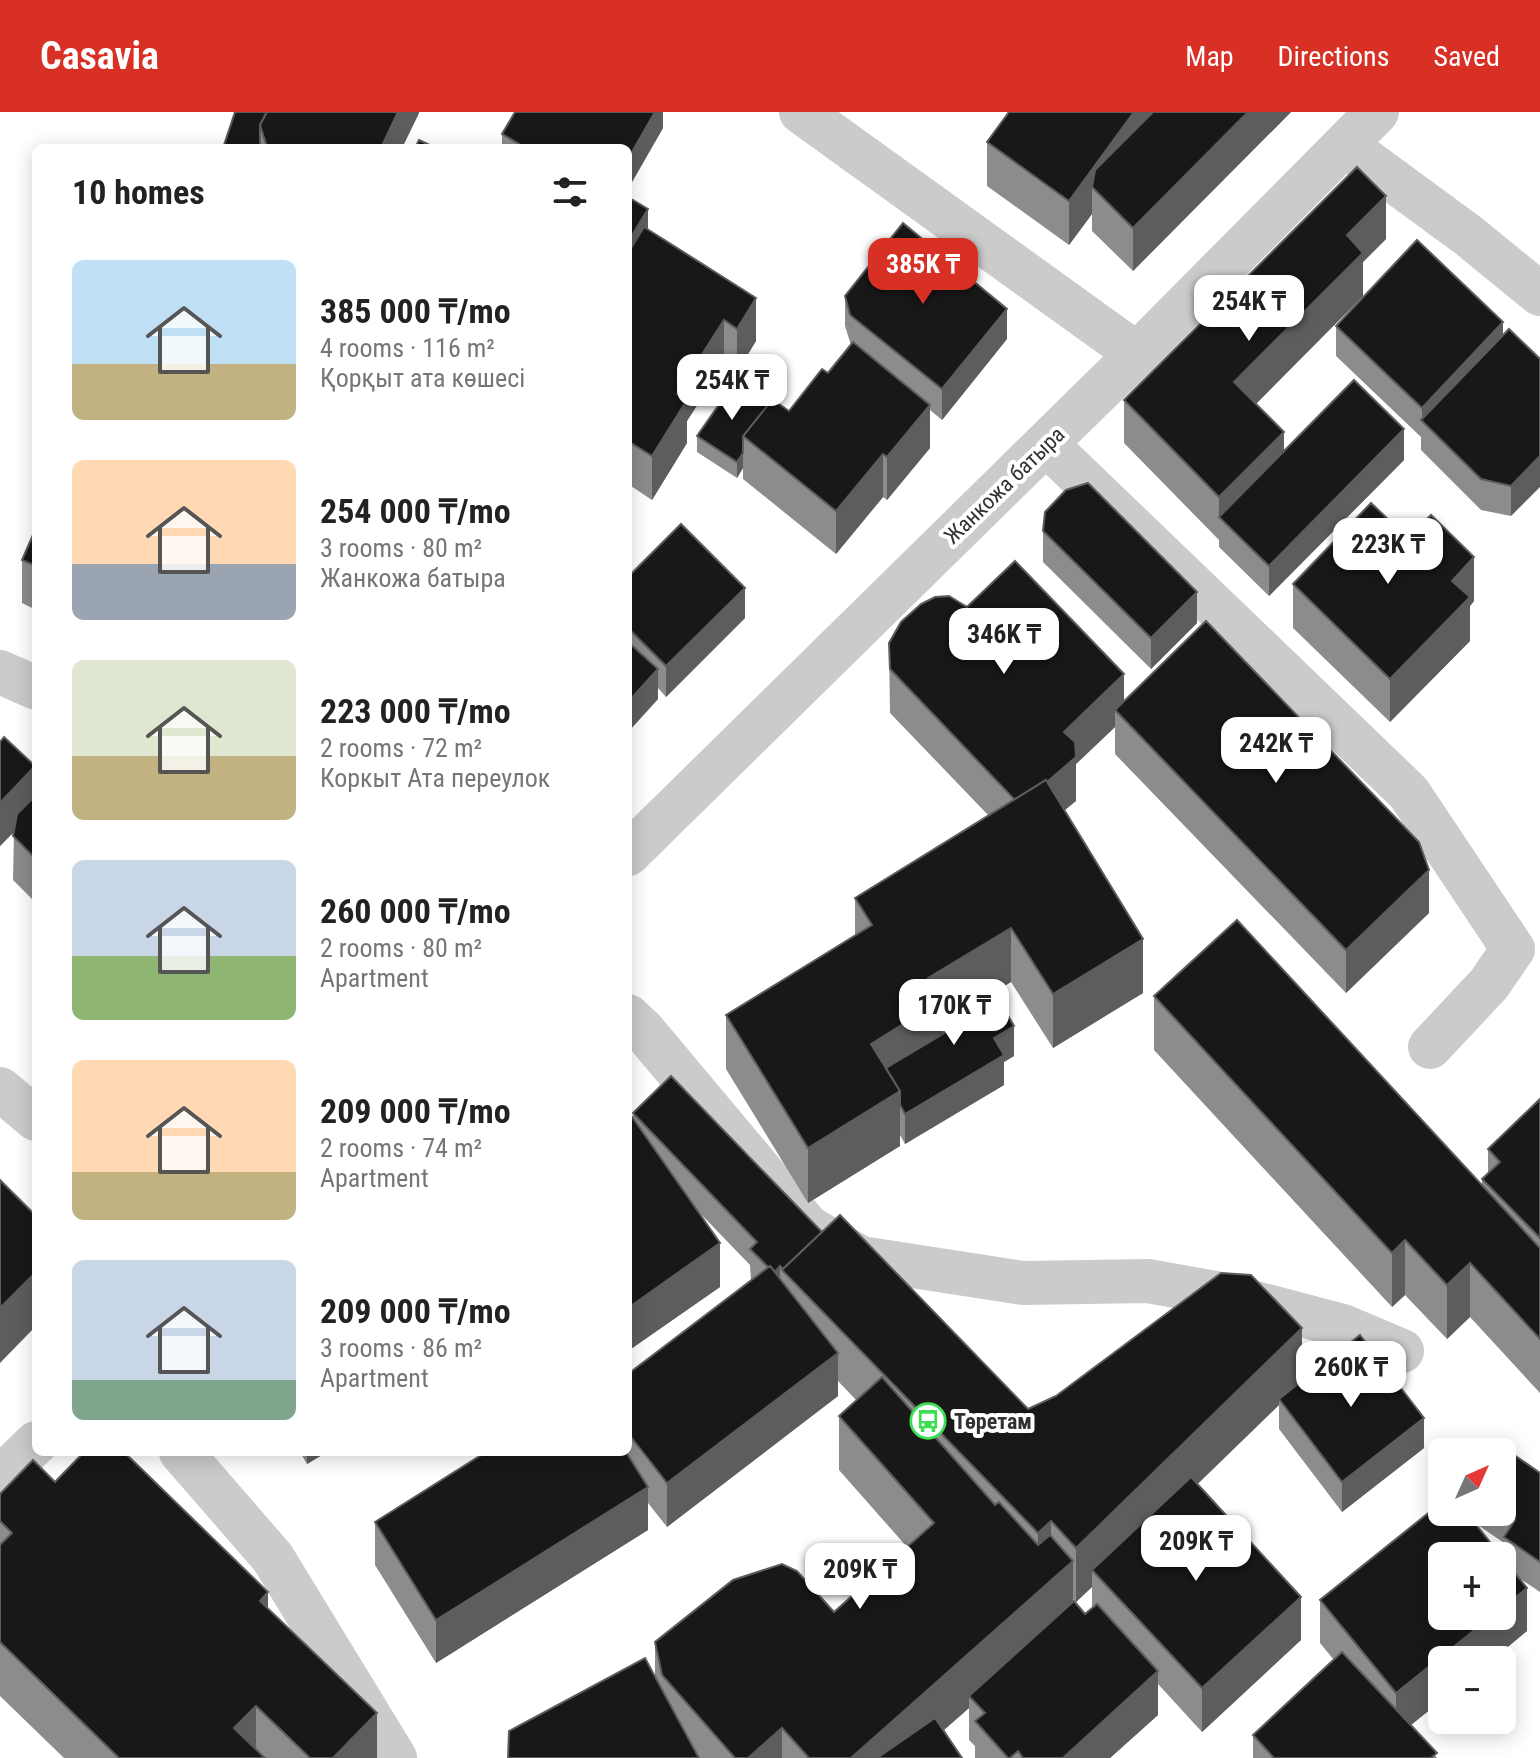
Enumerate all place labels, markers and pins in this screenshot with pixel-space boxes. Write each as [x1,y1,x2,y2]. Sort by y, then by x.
pin: 385K ₸ [858,238,988,306]
pin: 254K ₸ [1184,275,1314,343]
pin: 254K ₸ [667,354,797,422]
pin: 223K ₸ [1323,518,1453,586]
pin: 346K ₸ [939,608,1069,676]
pin: 242K ₸ [1211,717,1341,785]
pin: 170K ₸ [889,979,1019,1047]
pin: 260K ₸ [1286,1341,1416,1409]
bus stop icon: Төретам [909,1402,947,1440]
place label: Төретам [954,1409,1032,1434]
pin: 209K ₸ [1131,1515,1261,1583]
pin: 209K ₸ [795,1543,925,1611]

